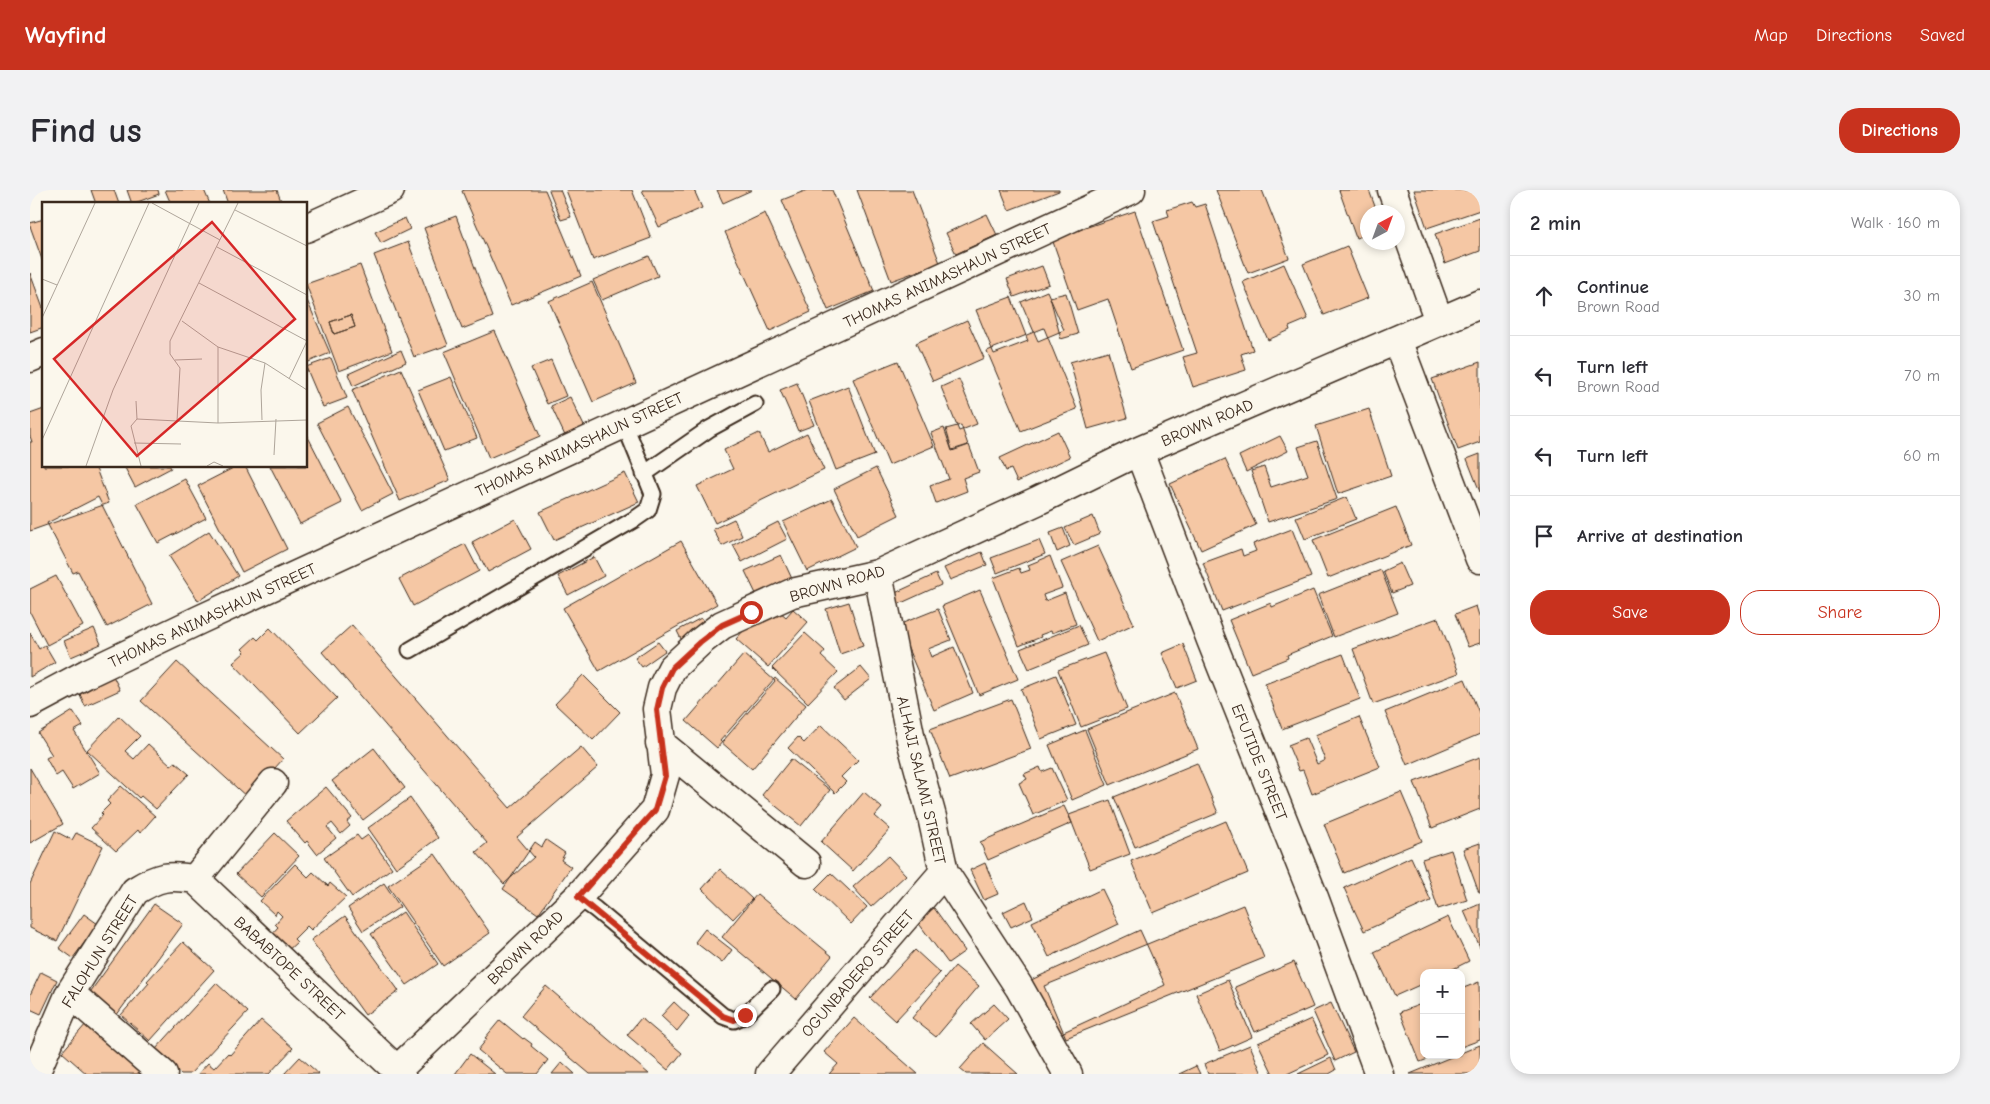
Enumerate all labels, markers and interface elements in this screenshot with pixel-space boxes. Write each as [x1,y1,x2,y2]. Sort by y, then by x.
text: Wayfind [25,21,106,49]
text: Map [1754,25,1788,46]
text: Directions [1816,25,1892,46]
text: Saved [1920,25,1965,46]
button: Directions [1839,108,1960,153]
text: Find us [30,110,142,151]
inset map [42,202,308,468]
north arrow [1360,205,1405,250]
text: 2 min [1530,211,1581,235]
text: Walk · 160 m [1851,214,1940,232]
street label: THOMAS ANIMASHAUN STREET [841,220,1055,332]
text: Continue [1577,276,1649,298]
icon: ahead [1530,282,1558,310]
text: 30 m [1904,287,1940,305]
text: Brown Road [1577,298,1660,316]
text: Turn left [1577,356,1648,378]
icon: left [1530,362,1558,390]
text: 70 m [1904,367,1940,385]
text: Brown Road [1577,378,1660,396]
street label: THOMAS ANIMASHAUN STREET [473,389,687,501]
street label: BROWN ROAD [1159,395,1256,450]
icon: left [1530,442,1558,470]
text: Turn left [1577,445,1648,467]
text: 60 m [1903,447,1940,465]
icon: arrive [1530,522,1558,550]
text: Arrive at destination [1577,525,1743,547]
street label: THOMAS ANIMASHAUN STREET [106,560,320,672]
street label: BROWN ROAD [788,562,887,606]
button: Save [1530,590,1730,635]
button: Share [1740,590,1940,635]
route start [740,601,763,624]
street label: ALHAJI SALAMI STREET [893,694,949,867]
street label: EFUTIDE STREET [1228,702,1291,824]
street label: FALOHUN STREET [58,892,142,1011]
street label: OGUNBADERO STREET [798,906,918,1041]
street label: BROWN ROAD [484,907,567,988]
street label: BABABTOPE STREET [230,913,349,1025]
map controls [1420,969,1465,1059]
button: + [1420,969,1465,1014]
route end [734,1004,757,1027]
button: − [1420,1014,1465,1059]

